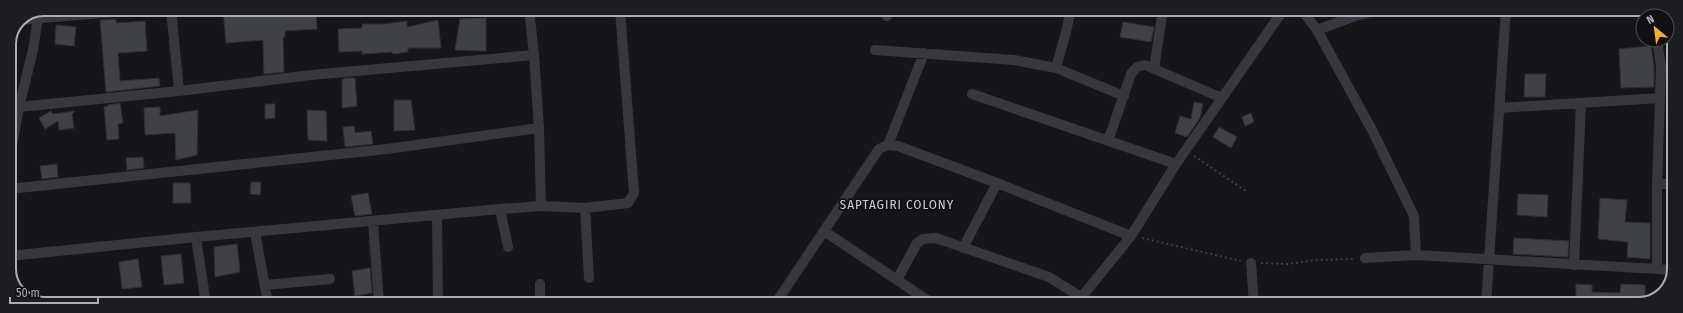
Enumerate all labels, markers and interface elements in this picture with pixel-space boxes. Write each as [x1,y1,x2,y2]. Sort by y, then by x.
north arrow [1635,8,1675,48]
text: N [1644,12,1656,27]
district label: SAPTAGIRI COLONY [840,197,954,212]
scale bar [10,279,98,305]
text: 50 m [16,286,40,300]

